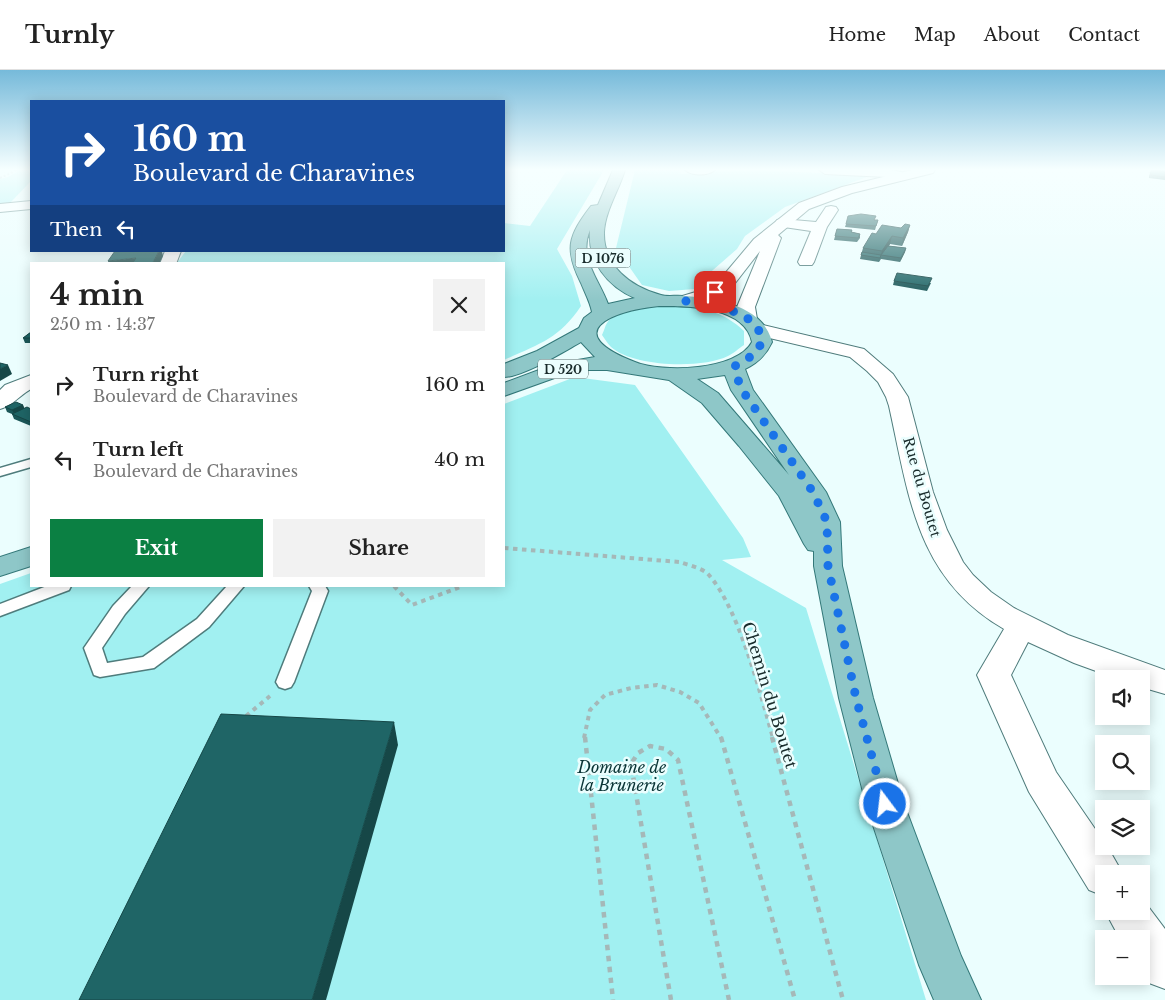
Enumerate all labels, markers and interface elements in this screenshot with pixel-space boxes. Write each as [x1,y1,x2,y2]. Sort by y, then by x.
text: Turnly [25,20,114,49]
text: Home [828,24,886,46]
text: Map [914,24,956,46]
text: About [984,24,1040,46]
text: Contact [1068,24,1140,46]
text: 160 m [133,117,246,160]
icon: right [50,120,115,185]
text: Boulevard de Charavines [133,160,415,187]
icon: left [112,215,140,243]
text: Then [50,218,102,241]
road number: D 1076 [576,248,630,268]
pin [694,271,736,313]
text: 4 min [50,276,144,313]
icon: arrive [701,278,729,306]
button: close [433,279,485,331]
text: 250 m · 14:37 [50,314,155,334]
road number: D 520 [538,360,588,378]
text: Turn right [93,363,199,386]
icon: right [50,371,78,399]
text: 160 m [425,373,485,396]
text: Boulevard de Charavines [93,386,298,406]
street label: Rue du Boutet [899,435,945,540]
text: Turn left [93,438,184,461]
icon: left [50,446,78,474]
text: 40 m [434,448,485,471]
text: Boulevard de Charavines [93,461,298,481]
button: Exit [50,519,263,577]
button: Share [273,519,485,577]
street label: Chemin du Boutet [738,619,802,771]
map controls [1095,670,1150,985]
button: sound [1095,670,1150,725]
button: search [1095,735,1150,790]
park label: Domaine de la Brunerie [577,757,667,795]
position arrow [858,777,910,829]
button: layers [1095,800,1150,855]
button: + [1095,865,1150,920]
button: − [1095,930,1150,985]

